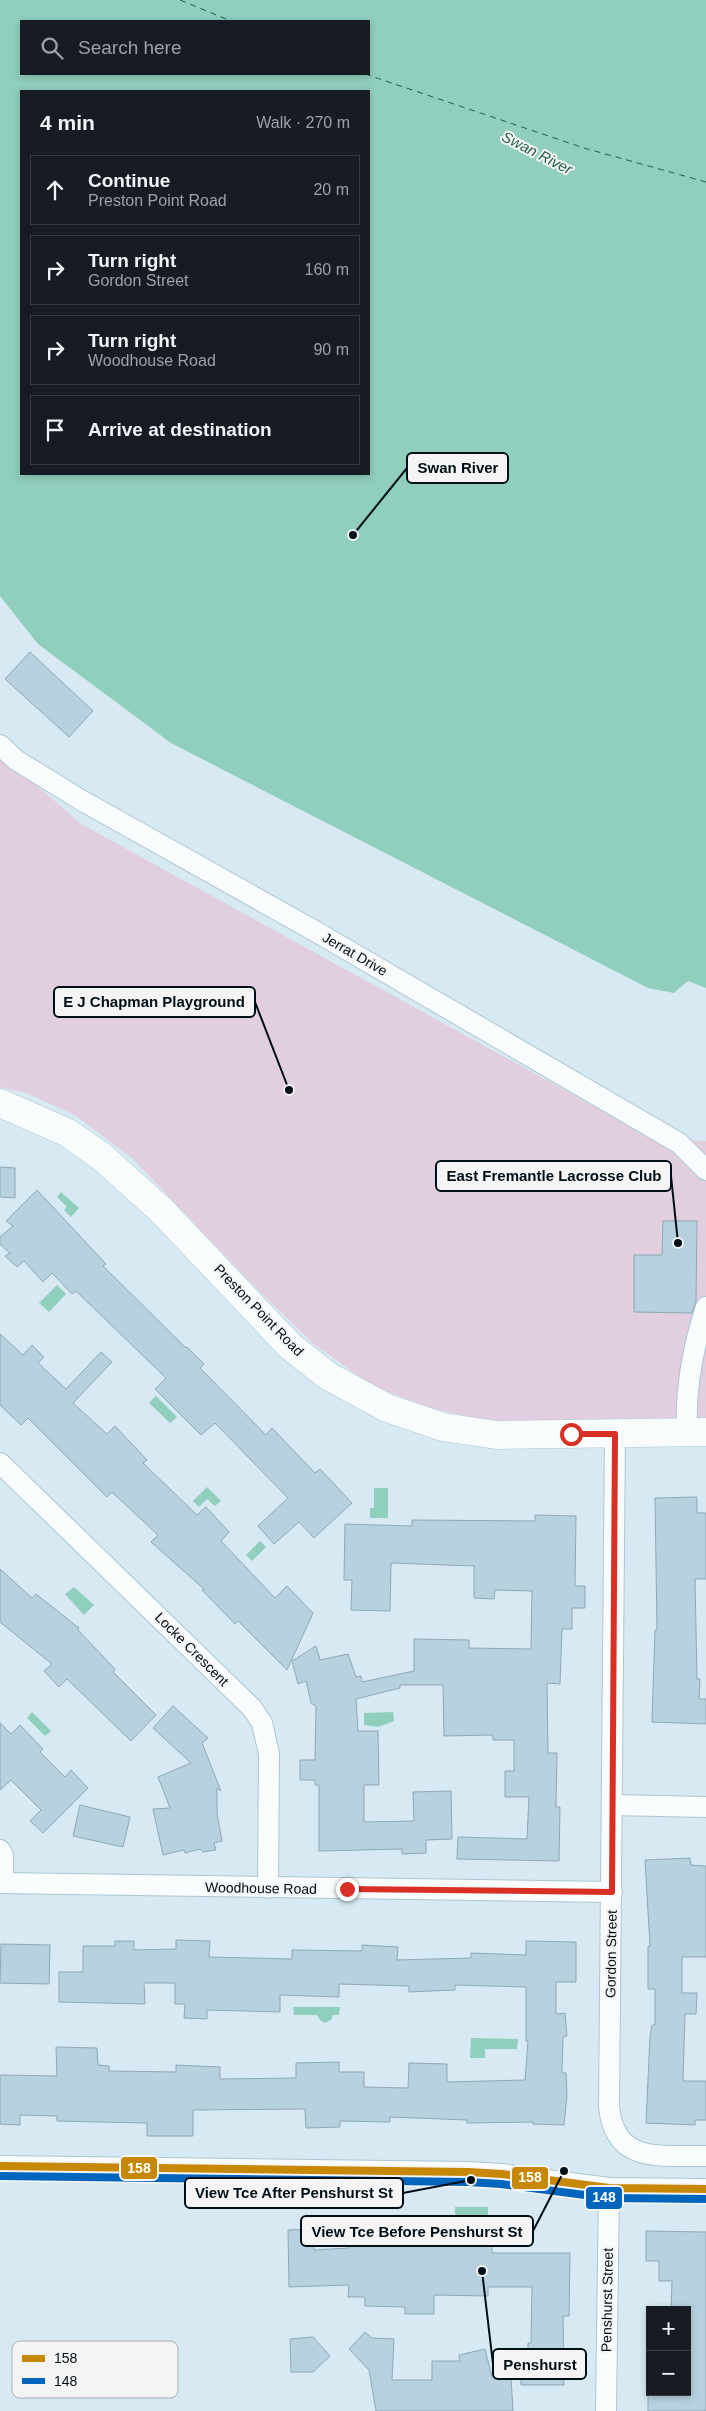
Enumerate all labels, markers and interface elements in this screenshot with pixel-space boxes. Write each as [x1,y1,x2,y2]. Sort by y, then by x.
search box [20,20,370,75]
icon: search [38,34,66,62]
text: Search here [78,37,182,58]
text: 4 min [40,111,95,134]
text: Walk · 270 m [256,114,350,131]
water label: Swan River [499,128,576,178]
text: Continue [88,170,170,191]
icon: ahead [41,176,69,204]
text: 20 m [313,181,349,198]
text: Preston Point Road [88,192,227,209]
text: Turn right [88,250,176,271]
icon: right [41,256,69,284]
text: 160 m [305,261,349,278]
text: Gordon Street [88,272,189,289]
text: Turn right [88,330,176,351]
icon: right [41,336,69,364]
text: 90 m [313,341,349,358]
text: Woodhouse Road [88,352,216,369]
icon: arrive [41,416,69,444]
text: Arrive at destination [88,419,272,440]
callout: Swan River [407,453,508,483]
text: Swan River [418,459,499,476]
street label: Jerrat Drive [320,929,391,979]
callout: E J Chapman Playground [54,987,255,1017]
text: E J Chapman Playground [63,993,245,1010]
callout: East Fremantle Lacrosse Club [436,1161,671,1191]
text: East Fremantle Lacrosse Club [446,1167,662,1184]
street label: Preston Point Road [211,1261,307,1359]
route start [560,1423,583,1446]
street label: Locke Crescent [152,1609,232,1689]
route end [336,1878,359,1901]
street label: Woodhouse Road [205,1879,317,1897]
street label: Gordon Street [602,1910,620,1998]
line badge: 158 [120,2156,158,2180]
text: 158 [127,2160,151,2176]
line badge: 158 [511,2166,549,2190]
text: 158 [518,2169,542,2185]
callout: View Tce After Penshurst St [185,2178,403,2208]
text: View Tce After Penshurst St [195,2184,393,2201]
line badge: 148 [585,2186,623,2210]
text: 148 [592,2189,616,2205]
callout: View Tce Before Penshurst St [301,2216,533,2246]
text: View Tce Before Penshurst St [311,2223,523,2240]
street label: Penshurst Street [598,2248,616,2352]
map controls [646,2306,691,2396]
button: + [646,2306,691,2351]
legend [12,2341,178,2398]
callout: Penshurst [493,2349,586,2379]
text: 158 [54,2350,78,2366]
button: − [646,2351,691,2396]
text: Penshurst [503,2356,577,2373]
text: 148 [54,2373,78,2389]

